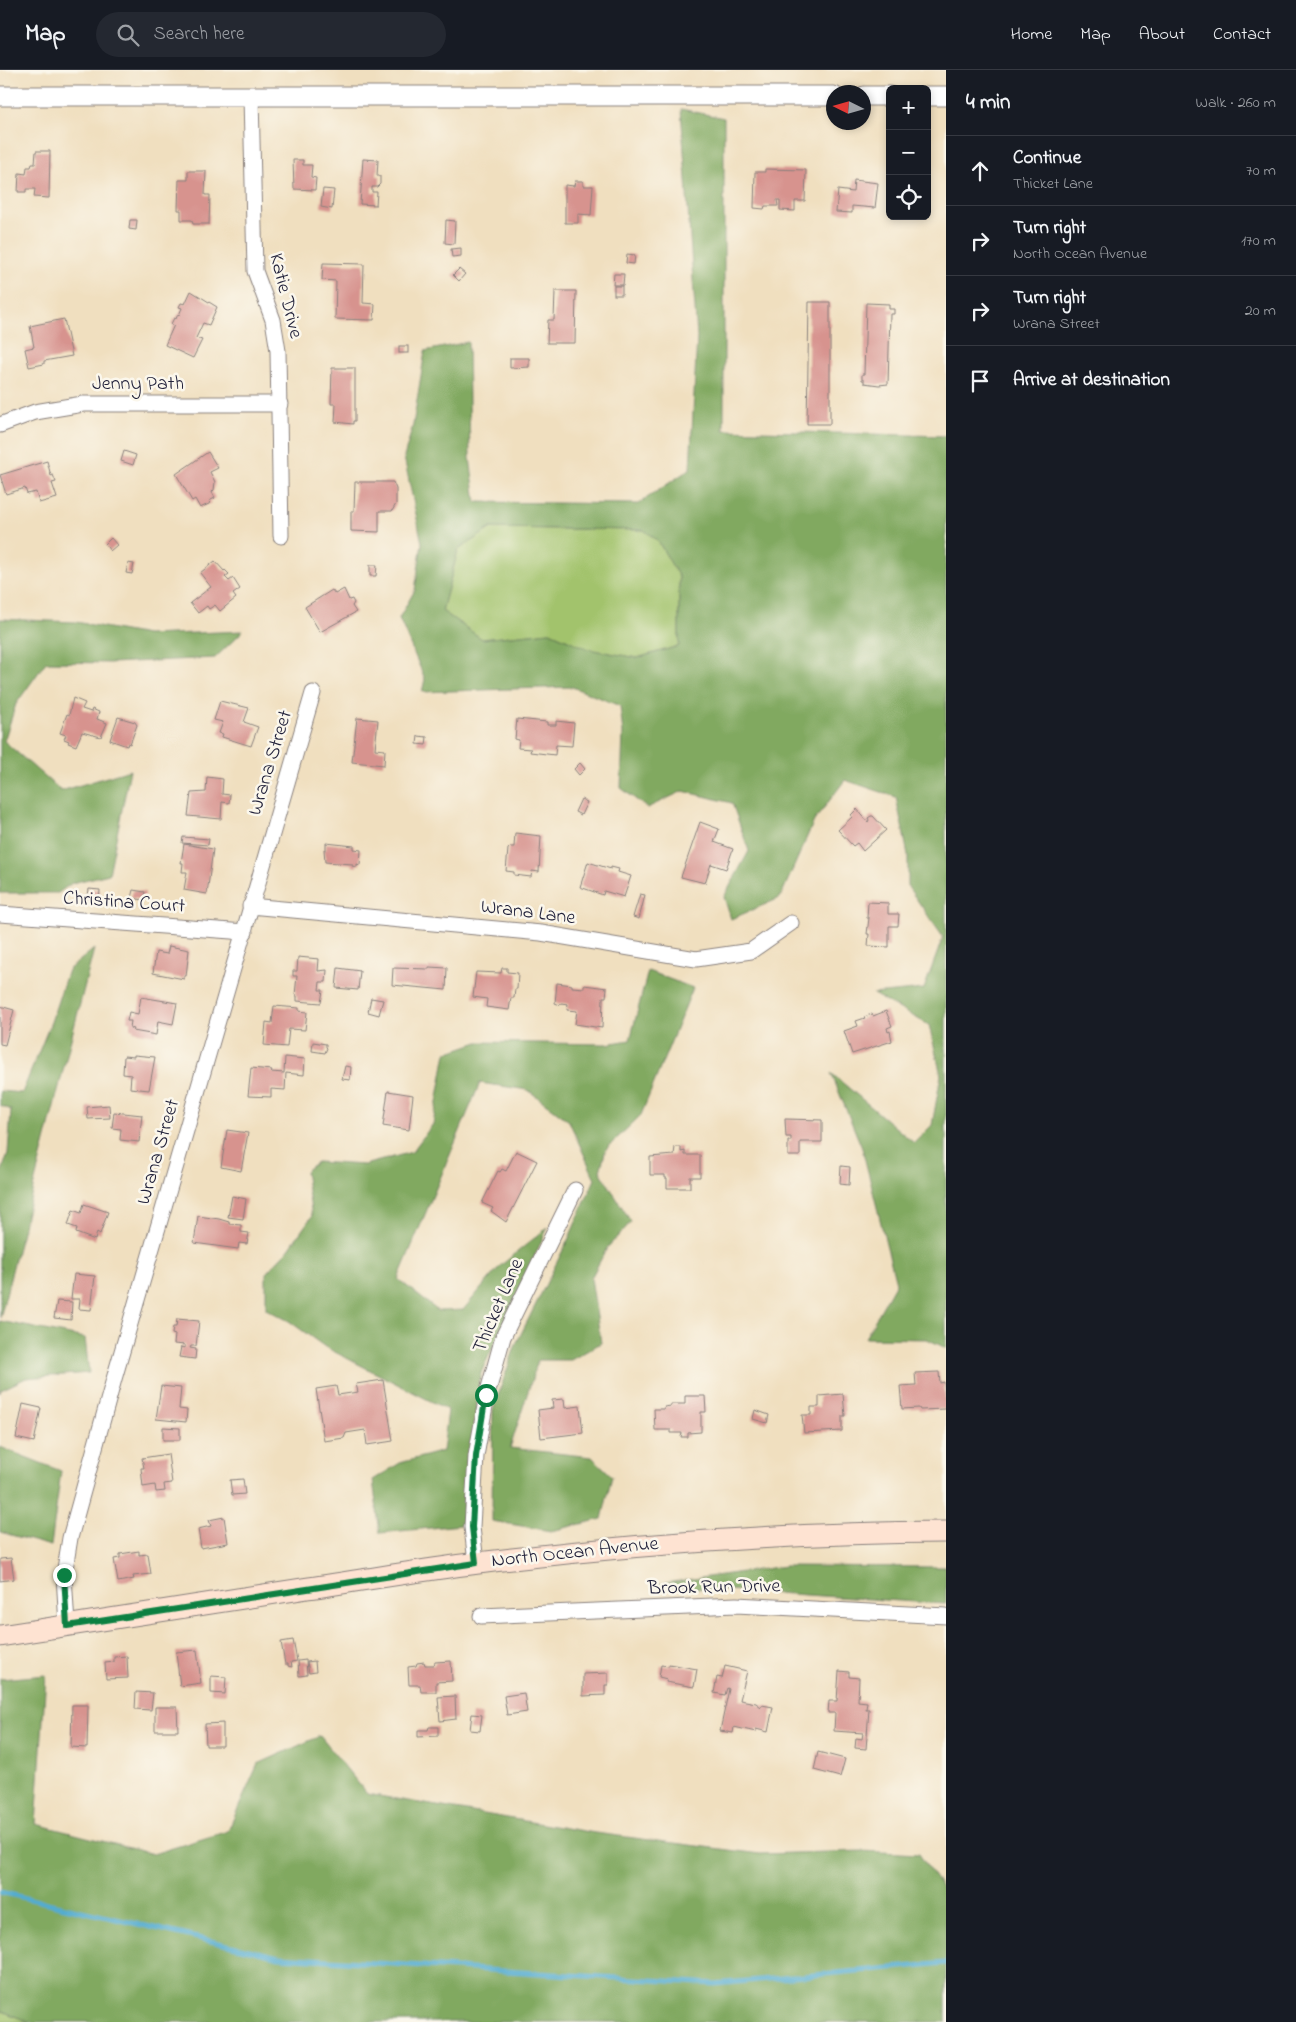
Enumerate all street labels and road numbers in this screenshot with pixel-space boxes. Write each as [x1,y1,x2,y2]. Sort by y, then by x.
street label: Katie Drive [260,251,310,342]
street label: Jenny Path [92,370,184,399]
street label: Wrana Street [241,707,301,819]
street label: Christina Court [62,884,186,922]
street label: Wrana Lane [479,893,577,933]
street label: Wrana Street [130,1096,188,1208]
street label: Thicket Lane [466,1254,532,1358]
street label: North Ocean Avenue [490,1530,660,1576]
street label: Brook Run Drive [646,1572,781,1604]

